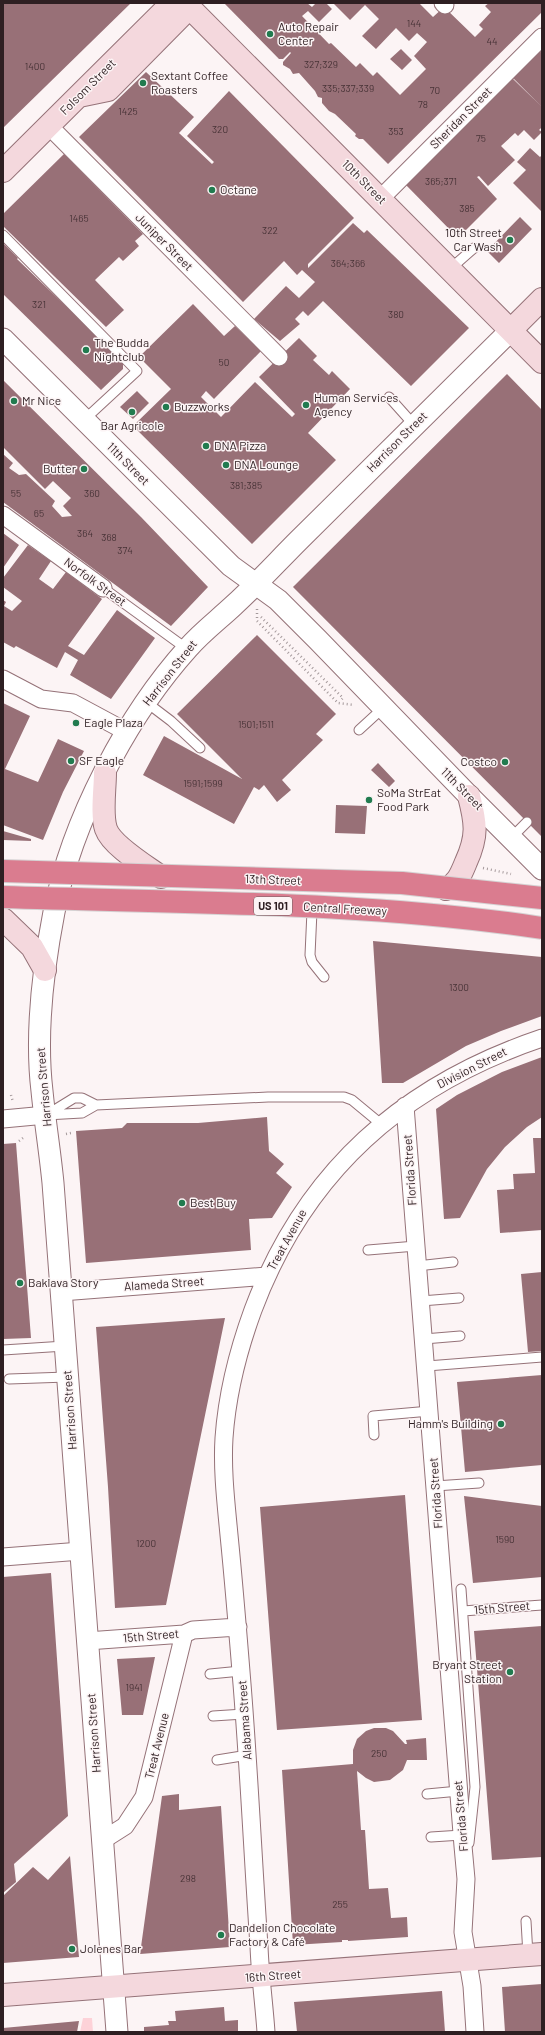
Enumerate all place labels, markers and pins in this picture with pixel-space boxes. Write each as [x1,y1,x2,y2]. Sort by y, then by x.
place label: Auto Repair Center [278,19,339,47]
marker: Auto Repair Center [265,29,275,39]
place label: Sextant Coffee Roasters [151,68,228,96]
marker: Sextant Coffee Roasters [138,78,148,88]
place label: Octane [220,182,257,196]
marker: Octane [207,185,217,195]
place label: 10th Street Car Wash [445,225,502,253]
marker: 10th Street Car Wash [505,235,515,245]
place label: The Budda Nightclub [94,335,149,363]
marker: The Budda Nightclub [81,345,91,355]
place label: Human Services Agency [314,390,399,418]
place label: Mr Nice [22,393,61,407]
marker: Mr Nice [9,396,19,406]
place label: Buzzworks [174,399,230,413]
marker: Human Services Agency [301,400,311,410]
marker: Buzzworks [161,402,171,412]
marker: Bar Agricole [127,407,137,417]
place label: Bar Agricole [100,418,164,432]
place label: DNA Pizza [214,438,266,452]
marker: DNA Pizza [201,441,211,451]
place label: DNA Lounge [234,457,298,471]
marker: DNA Lounge [221,460,231,470]
place label: Butter [43,461,77,475]
marker: Butter [79,464,89,474]
place label: Eagle Plaza [84,715,143,729]
marker: Eagle Plaza [71,718,81,728]
place label: SF Eagle [79,753,124,767]
place label: Costco [460,754,497,768]
marker: SF Eagle [66,756,76,766]
marker: Costco [500,757,510,767]
place label: SoMa StrEat Food Park [377,785,441,813]
marker: SoMa StrEat Food Park [364,795,374,805]
place label: Best Buy [190,1195,236,1209]
marker: Best Buy [177,1198,187,1208]
place label: Baklava Story [28,1275,99,1289]
marker: Baklava Story [15,1278,25,1288]
place label: Hamm's Building [408,1416,493,1430]
marker: Hamm's Building [496,1419,506,1429]
place label: Bryant Street Station [432,1657,502,1685]
marker: Bryant Street Station [505,1667,515,1677]
place label: Dandelion Chocolate Factory & Café [229,1920,335,1948]
marker: Dandelion Chocolate Factory & Café [216,1930,226,1940]
place label: Jolenes Bar [80,1941,142,1955]
marker: Jolenes Bar [67,1944,77,1954]

